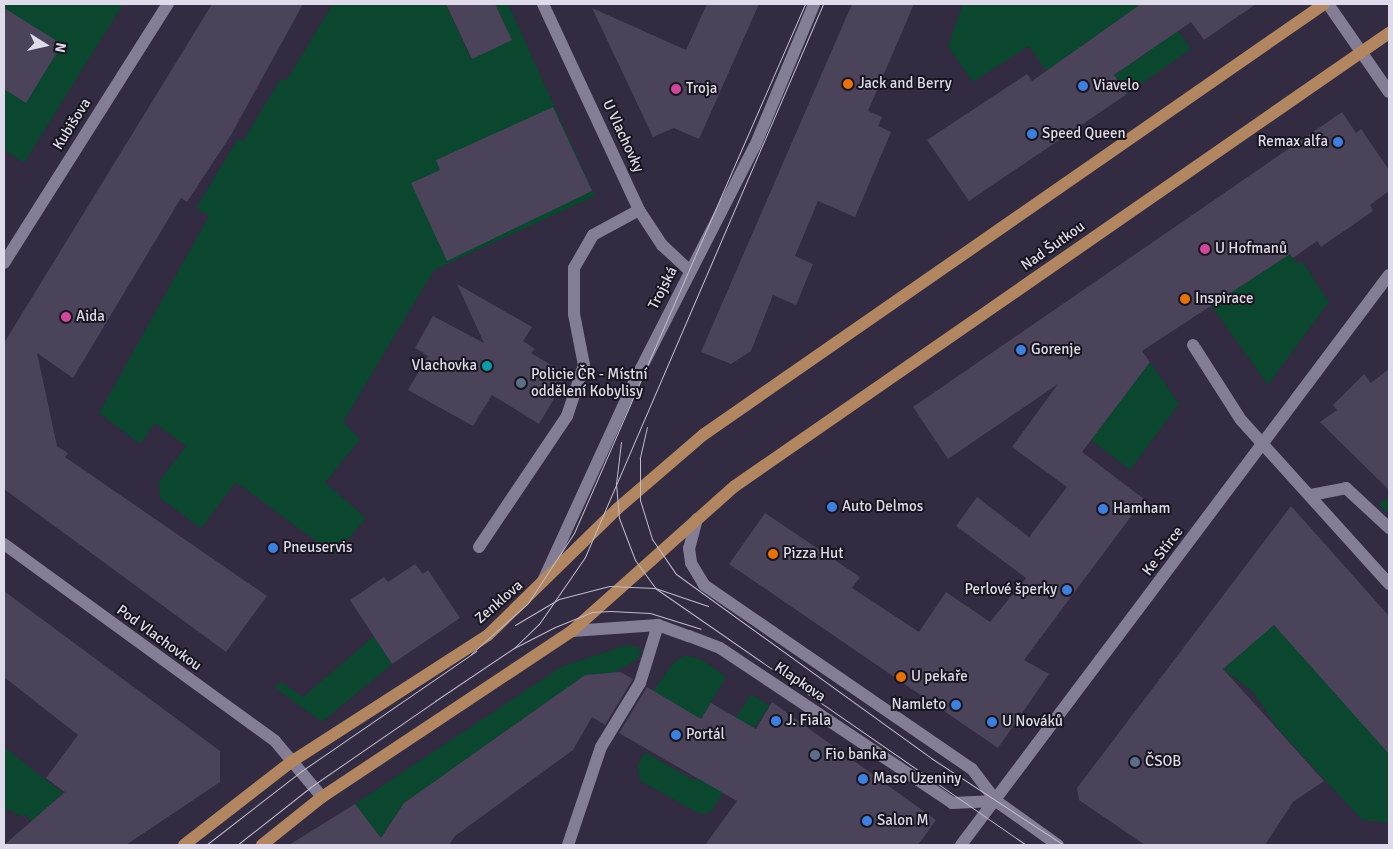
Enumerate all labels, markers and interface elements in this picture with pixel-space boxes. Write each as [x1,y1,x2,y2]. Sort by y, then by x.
north arrow [20,20,70,70]
text: N [51,41,69,54]
place label: Jack and Berry [858,75,952,93]
place label: Viavelo [1093,77,1139,95]
marker: Jack and Berry [842,78,854,90]
place label: Troja [686,80,717,98]
marker: Viavelo [1077,80,1089,92]
marker: Troja [670,83,682,95]
street label: Kubišova [49,95,95,153]
street label: U Vlachovky [598,97,648,175]
place label: Speed Queen [1042,125,1126,143]
marker: Speed Queen [1026,128,1038,140]
place label: Remax alfa [1257,133,1328,151]
marker: Remax alfa [1332,136,1344,148]
street label: Nad Šutkou [1018,217,1088,275]
place label: U Hofmanů [1215,240,1287,258]
marker: U Hofmanů [1199,243,1211,255]
street label: Trojská [645,264,681,312]
place label: Inspirace [1195,290,1254,308]
marker: Inspirace [1179,293,1191,305]
place label: Aida [76,308,105,326]
marker: Aida [60,311,72,323]
place label: Gorenje [1031,341,1081,359]
marker: Gorenje [1015,344,1027,356]
place label: Vlachovka [412,357,477,375]
marker: Vlachovka [481,360,493,372]
place label: Policie ČR - Místní oddělení Kobylisy [531,365,648,400]
marker: Policie ČR - Místní oddělení Kobylisy [515,377,527,389]
place label: Auto Delmos [842,498,923,516]
place label: Hamham [1113,500,1170,518]
marker: Auto Delmos [826,501,838,513]
marker: Hamham [1097,503,1109,515]
street label: Ke Stírce [1139,523,1187,579]
place label: Pneuservis [283,539,353,557]
marker: Pneuservis [267,542,279,554]
place label: Pizza Hut [783,545,843,563]
marker: Pizza Hut [767,548,779,560]
street label: Zenklova [471,576,527,628]
place label: Perlové šperky [964,581,1057,599]
marker: Perlové šperky [1061,584,1073,596]
street label: Pod Vlachovkou [113,601,205,675]
street label: Klapkova [771,658,829,706]
place label: U pekaře [911,668,968,686]
marker: U pekaře [895,671,907,683]
place label: Namleto [892,696,946,714]
marker: Namleto [950,699,962,711]
place label: J. Fiala [786,712,831,730]
place label: U Nováků [1002,713,1063,731]
marker: J. Fiala [770,715,782,727]
marker: U Nováků [986,716,998,728]
place label: Portál [686,726,725,744]
marker: Portál [670,729,682,741]
place label: Fio banka [825,746,887,764]
marker: Fio banka [809,749,821,761]
place label: ČSOB [1145,753,1181,771]
marker: ČSOB [1129,756,1141,768]
place label: Maso Uzeniny [873,770,961,788]
marker: Maso Uzeniny [857,773,869,785]
place label: Salon M [877,812,929,830]
marker: Salon M [861,815,873,827]

